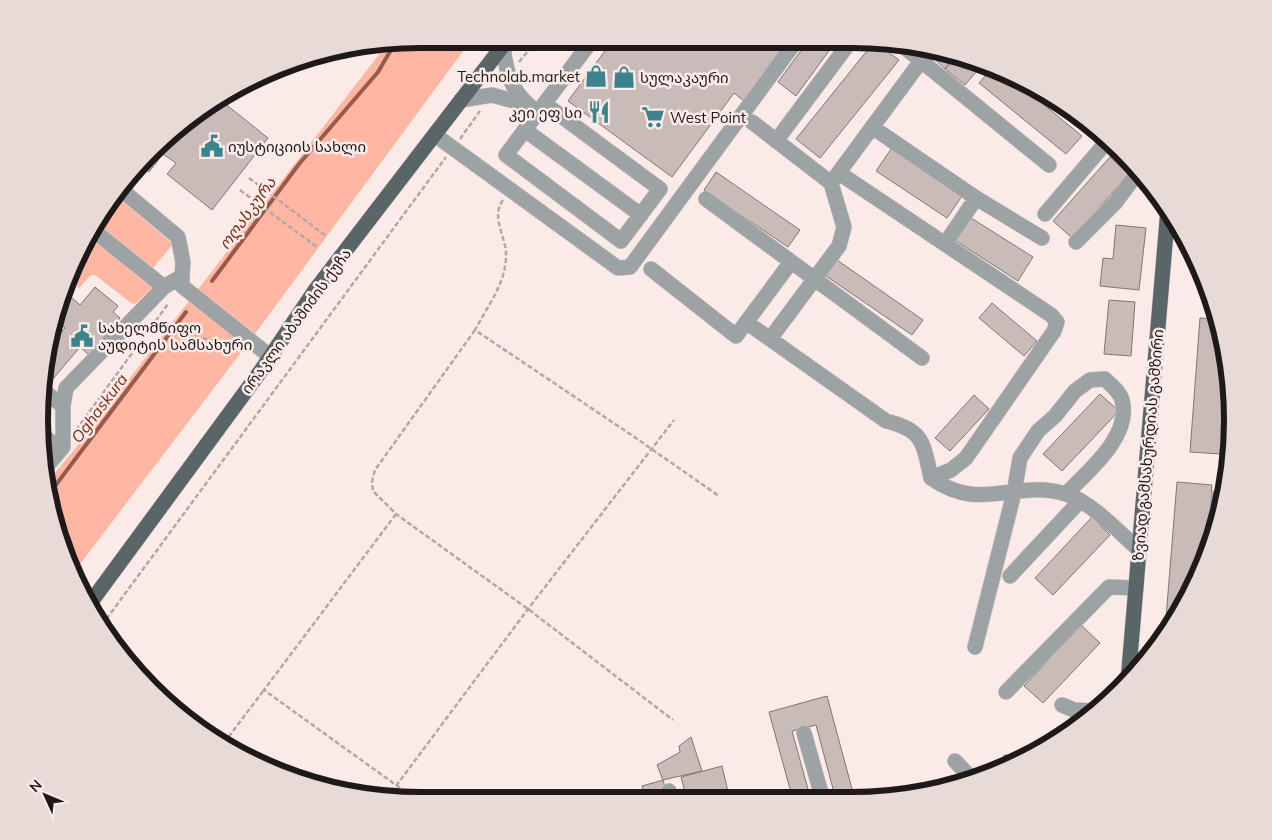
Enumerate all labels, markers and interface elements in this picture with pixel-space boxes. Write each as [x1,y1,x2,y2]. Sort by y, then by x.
shop icon: Technolab.market [583,63,609,89]
shop icon: სულაკაური [611,64,637,90]
place label: Technolab.market [457,67,580,86]
place label: სულაკაური [640,68,729,87]
restaurant icon: კეი ეფ სი [586,99,612,125]
place label: კეი ეფ სი [509,103,582,122]
supermarket icon: West Point [640,104,666,130]
place label: West Point [670,108,746,127]
public building icon: იუსტიციის სახლი [199,133,225,159]
place label: იუსტიციის სახლი [228,137,366,156]
water label: ოღასკურა [214,173,280,253]
street label: ირაკლი აბაშიძის ქუჩა [237,245,355,397]
place label: სახელმწიფო აუდიტის სამსახური [98,318,252,354]
public building icon: სახელმწიფო აუდიტის სამსახური [69,323,95,349]
street label: ზვიად გამსახურდიას გამზირი [1128,328,1168,562]
water label: Oghaskura [66,369,132,447]
north arrow [20,770,70,820]
text: N [26,776,46,796]

